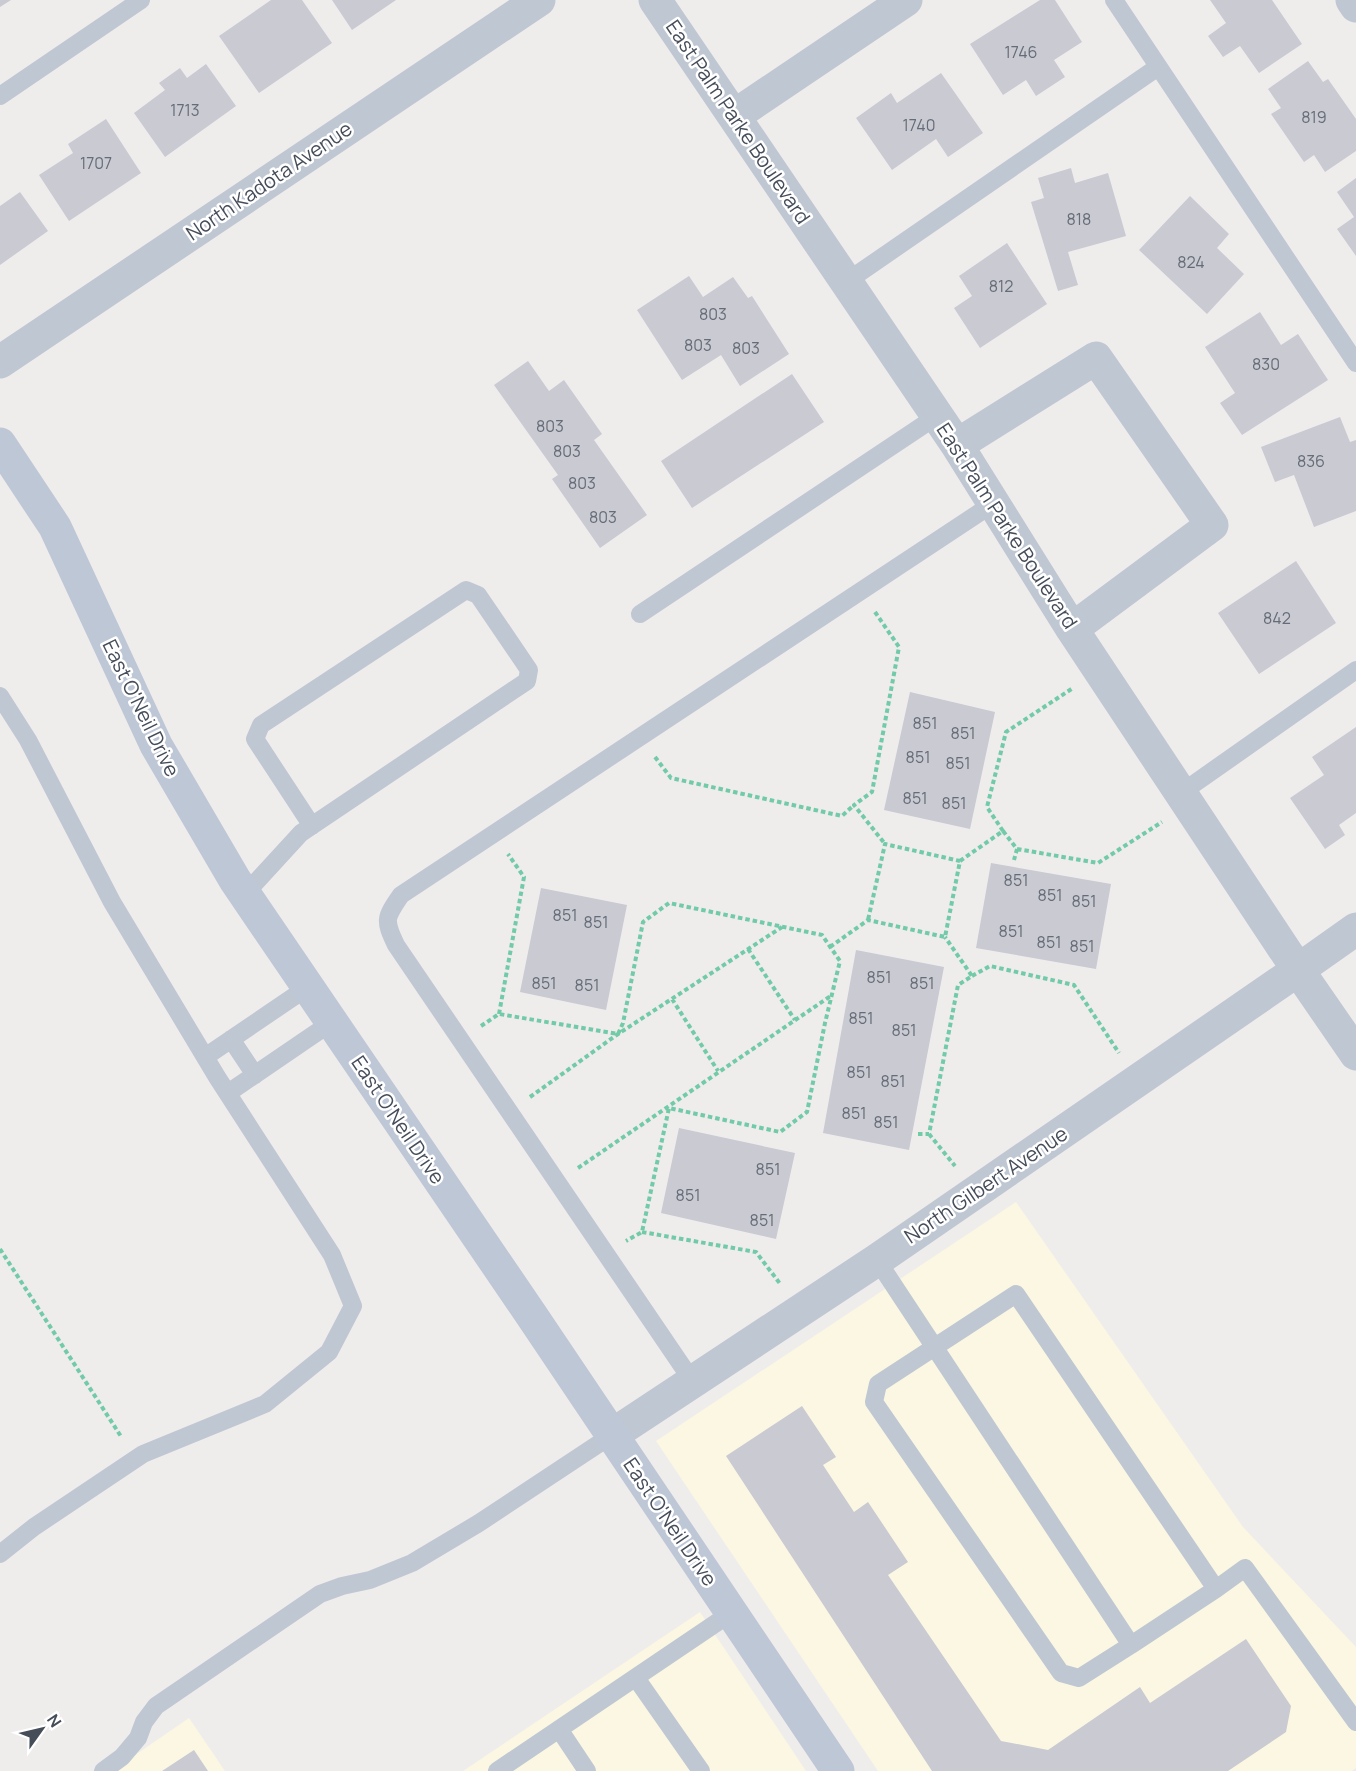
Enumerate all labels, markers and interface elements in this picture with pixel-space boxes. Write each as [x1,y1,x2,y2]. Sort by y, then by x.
street label: East Palm Parke Boulevard [660,15,817,229]
house number: 1746 [1005,41,1038,63]
house number: 1713 [170,99,200,121]
house number: 819 [1301,106,1327,128]
house number: 1740 [903,114,935,136]
street label: North Kadota Avenue [180,115,357,246]
house number: 1707 [80,152,112,174]
house number: 818 [1067,208,1091,230]
house number: 824 [1177,251,1205,273]
house number: 812 [989,275,1013,297]
house number: 803 [699,303,727,325]
house number: 803 [684,334,712,356]
house number: 803 [732,337,760,359]
house number: 830 [1252,353,1280,375]
house number: 803 [536,415,564,437]
street label: East Palm Parke Boulevard [931,418,1084,634]
house number: 803 [553,440,581,462]
house number: 836 [1297,450,1325,472]
house number: 803 [568,472,596,494]
house number: 803 [589,506,617,528]
house number: 842 [1263,607,1291,629]
street label: East O'Neil Drive [97,635,186,781]
house number: 851 [913,712,937,734]
house number: 851 [951,722,975,744]
house number: 851 [906,746,930,768]
house number: 851 [946,752,970,774]
house number: 851 [903,787,927,809]
house number: 851 [942,792,966,814]
house number: 851 [1004,869,1028,891]
house number: 851 [1038,884,1062,906]
house number: 851 [1072,890,1096,912]
house number: 851 [553,904,577,926]
house number: 851 [584,911,608,933]
house number: 851 [999,920,1023,942]
house number: 851 [1037,931,1061,953]
house number: 851 [1070,935,1094,957]
house number: 851 [867,966,891,988]
house number: 851 [532,972,556,994]
house number: 851 [910,972,934,994]
house number: 851 [575,974,599,996]
house number: 851 [849,1007,873,1029]
house number: 851 [892,1019,916,1041]
street label: East O'Neil Drive [345,1050,451,1189]
house number: 851 [847,1061,871,1083]
house number: 851 [881,1070,905,1092]
house number: 851 [842,1102,866,1124]
house number: 851 [874,1111,898,1133]
street label: North Gilbert Avenue [899,1120,1073,1249]
house number: 851 [756,1158,780,1180]
house number: 851 [676,1184,700,1206]
house number: 851 [750,1209,774,1231]
street label: East O'Neil Drive [617,1452,723,1591]
north arrow [12,1699,72,1759]
text: N [42,1710,67,1732]

